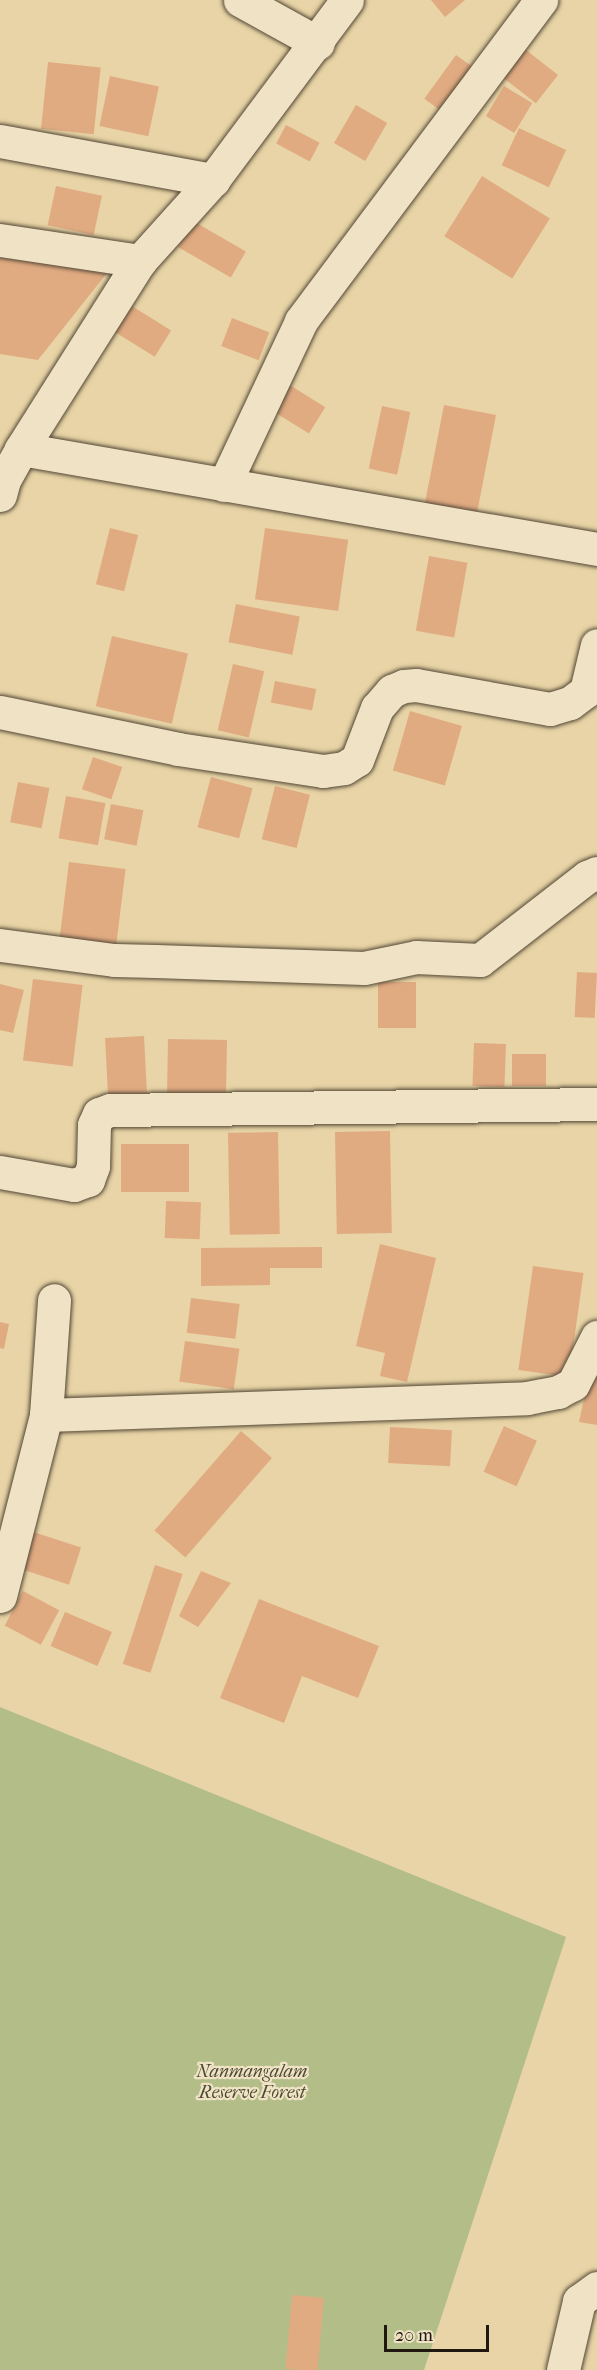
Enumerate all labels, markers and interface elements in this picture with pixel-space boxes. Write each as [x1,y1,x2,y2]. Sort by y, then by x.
park label: Nanmangalam Reserve Forest [197,2062,307,2104]
scale bar [387,2313,492,2351]
text: 20 m [395,2325,433,2346]

